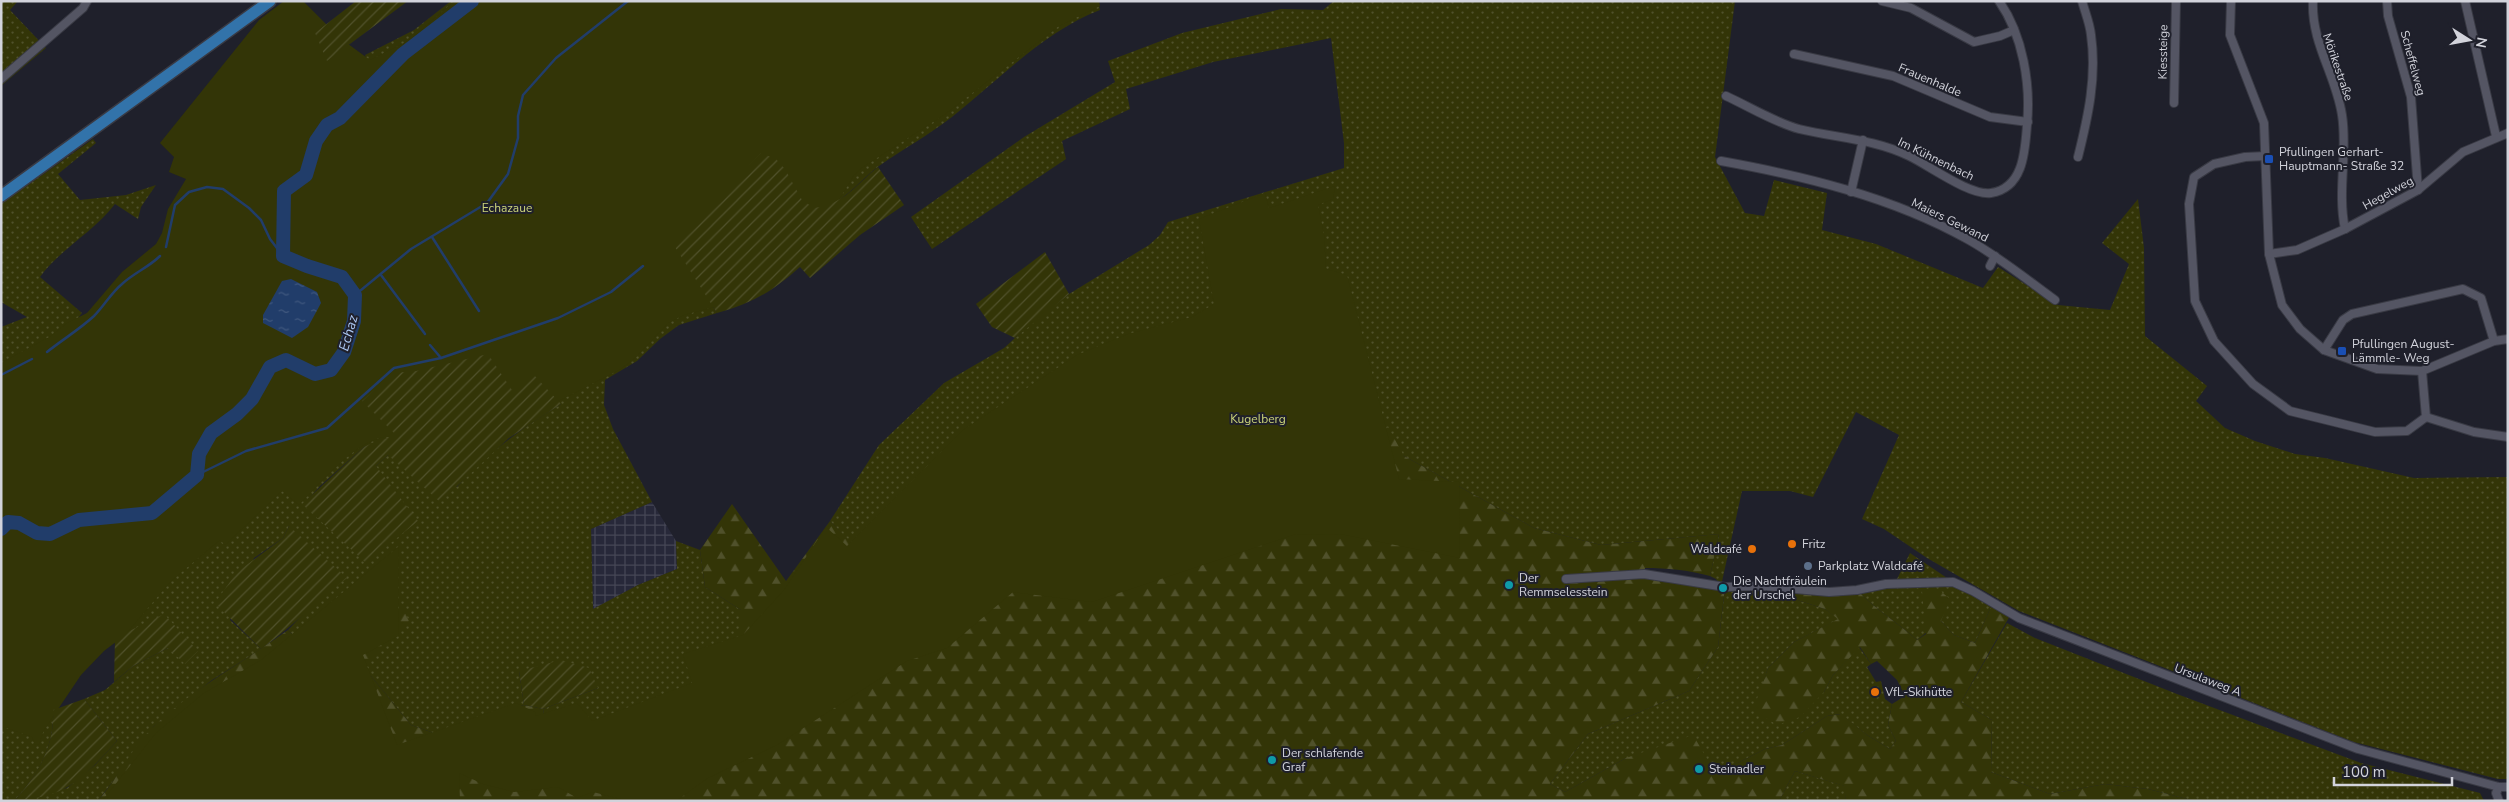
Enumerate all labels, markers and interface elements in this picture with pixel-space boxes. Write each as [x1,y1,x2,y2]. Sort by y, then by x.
north arrow [2444,15,2494,65]
street label: Kiessteige [2155,24,2171,80]
street label: Scheffelweg [2397,29,2429,97]
street label: Mörikestraße [2319,31,2357,103]
text: N [2471,35,2492,49]
street label: Frauenhalde [1896,60,1964,100]
street label: Im Kühnenbach [1895,134,1977,184]
place label: Pfullingen Gerhart- Hauptmann- Straße 32 [2279,144,2404,174]
marker: Pfullingen Gerhart- Hauptmann- Straße 32 [2263,153,2275,165]
street label: Hegelweg [2360,172,2416,214]
street label: Maiers Gewand [1909,194,1991,246]
park label: Echazaue [482,200,532,216]
water label: Echaz [334,313,363,353]
place label: Pfullingen August- Lämmle- Weg [2352,336,2454,366]
marker: Pfullingen August- Lämmle- Weg [2336,345,2348,357]
park label: Kugelberg [1230,411,1286,427]
place label: Fritz [1802,536,1826,552]
marker: Fritz [1786,538,1798,550]
place label: Waldcafé [1691,541,1742,557]
marker: Waldcafé [1746,543,1758,555]
place label: Parkplatz Waldcafé [1818,558,1923,574]
marker: Parkplatz Waldcafé [1802,560,1814,572]
place label: Der Remmselesstein [1519,570,1607,600]
place label: Die Nachtfräulein der Urschel [1733,573,1827,603]
marker: Der Remmselesstein [1503,579,1515,591]
marker: Die Nachtfräulein der Urschel [1717,582,1729,594]
street label: Ursulaweg A [2172,660,2244,700]
place label: VfL-Skihütte [1884,684,1952,700]
marker: VfL-Skihütte [1869,686,1881,698]
place label: Der schlafende Graf [1282,745,1363,775]
marker: Der schlafende Graf [1266,754,1278,766]
scale bar [2334,754,2452,786]
place label: Steinadler [1709,761,1765,777]
text: 100 m [2342,762,2386,782]
marker: Steinadler [1693,763,1705,775]

